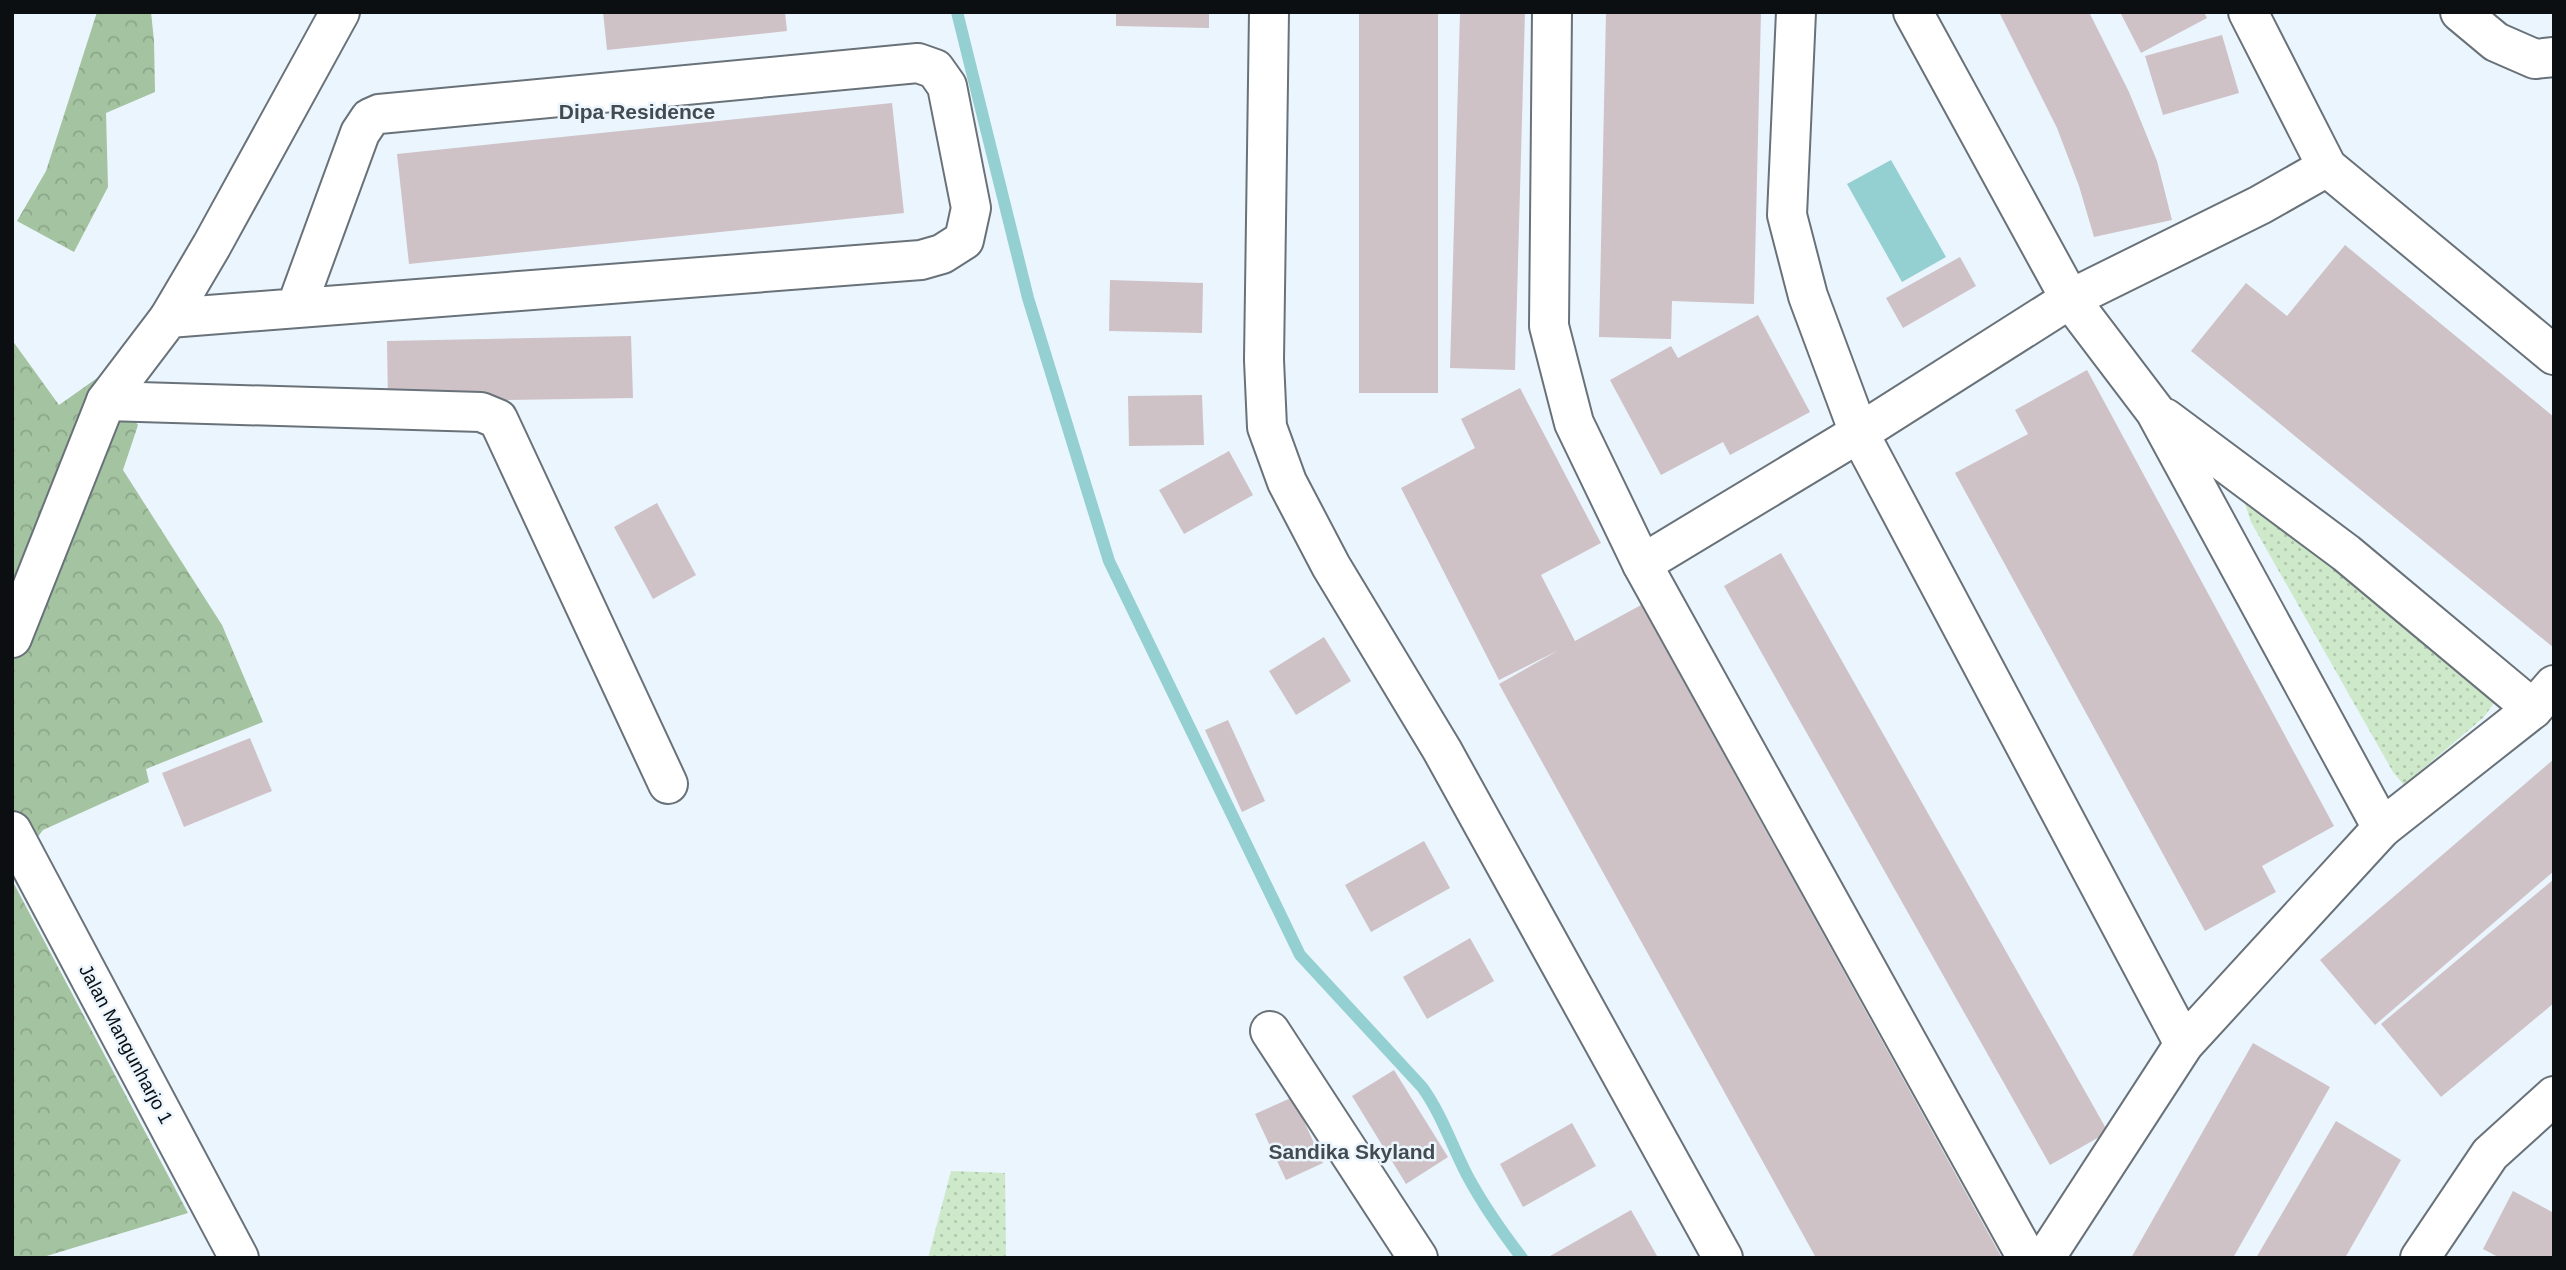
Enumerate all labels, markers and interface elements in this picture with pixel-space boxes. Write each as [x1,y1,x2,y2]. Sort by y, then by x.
district label: Dipa Residence [559,100,715,123]
street label: Jalan Mangunharjo 1 [75,961,177,1127]
district label: Sandika Skyland [1269,1140,1435,1163]

